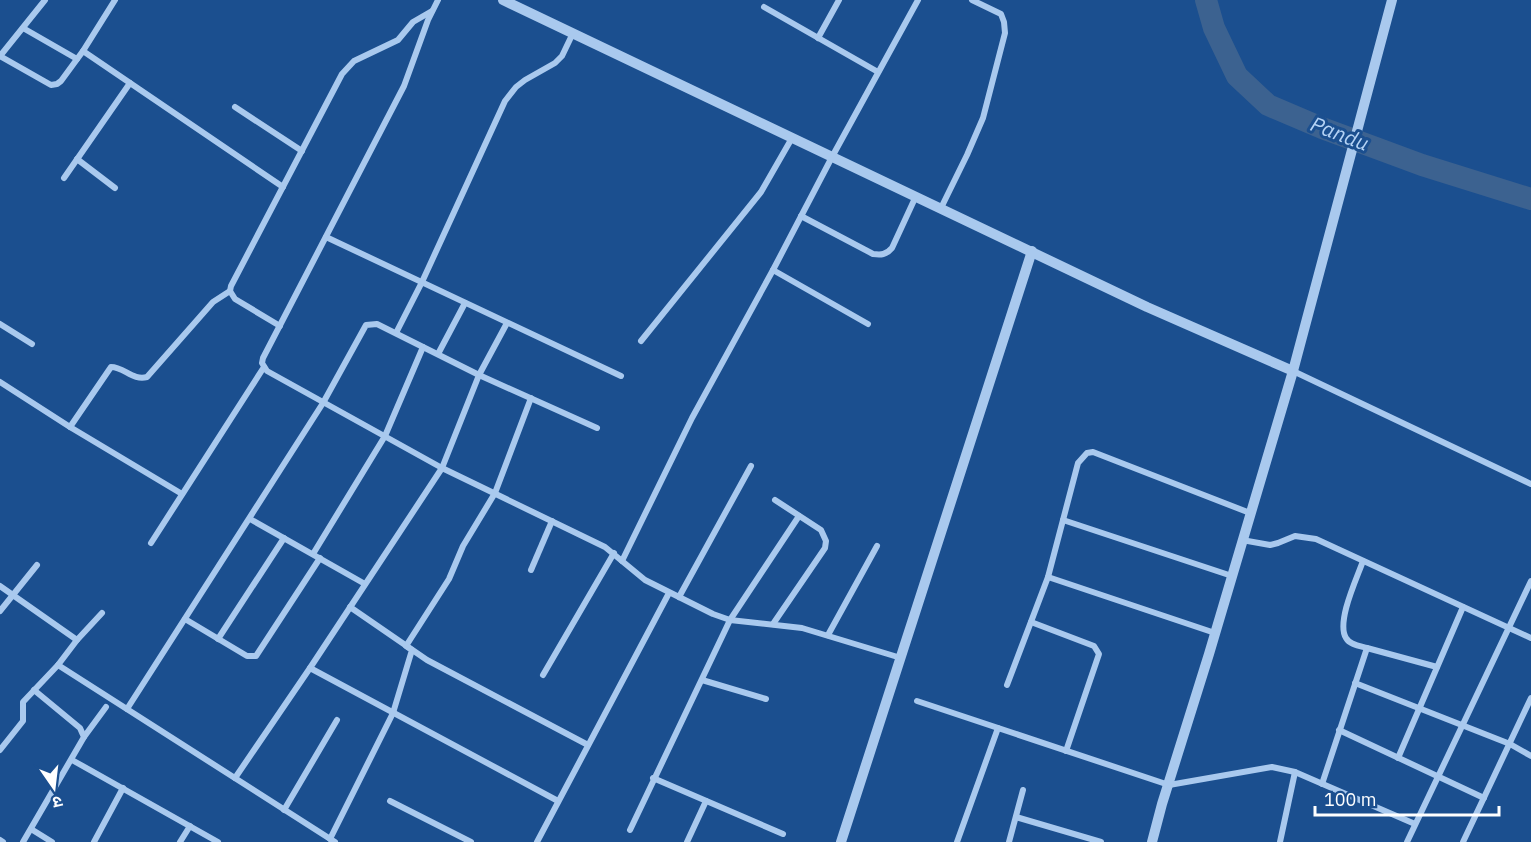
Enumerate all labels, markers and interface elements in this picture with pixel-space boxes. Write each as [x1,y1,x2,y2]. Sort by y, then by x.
water label: Pandu [1307,109,1373,157]
north arrow [24,758,84,818]
scale bar [1315,779,1500,817]
text: 100 m [1324,788,1376,811]
text: उ [50,792,65,814]

